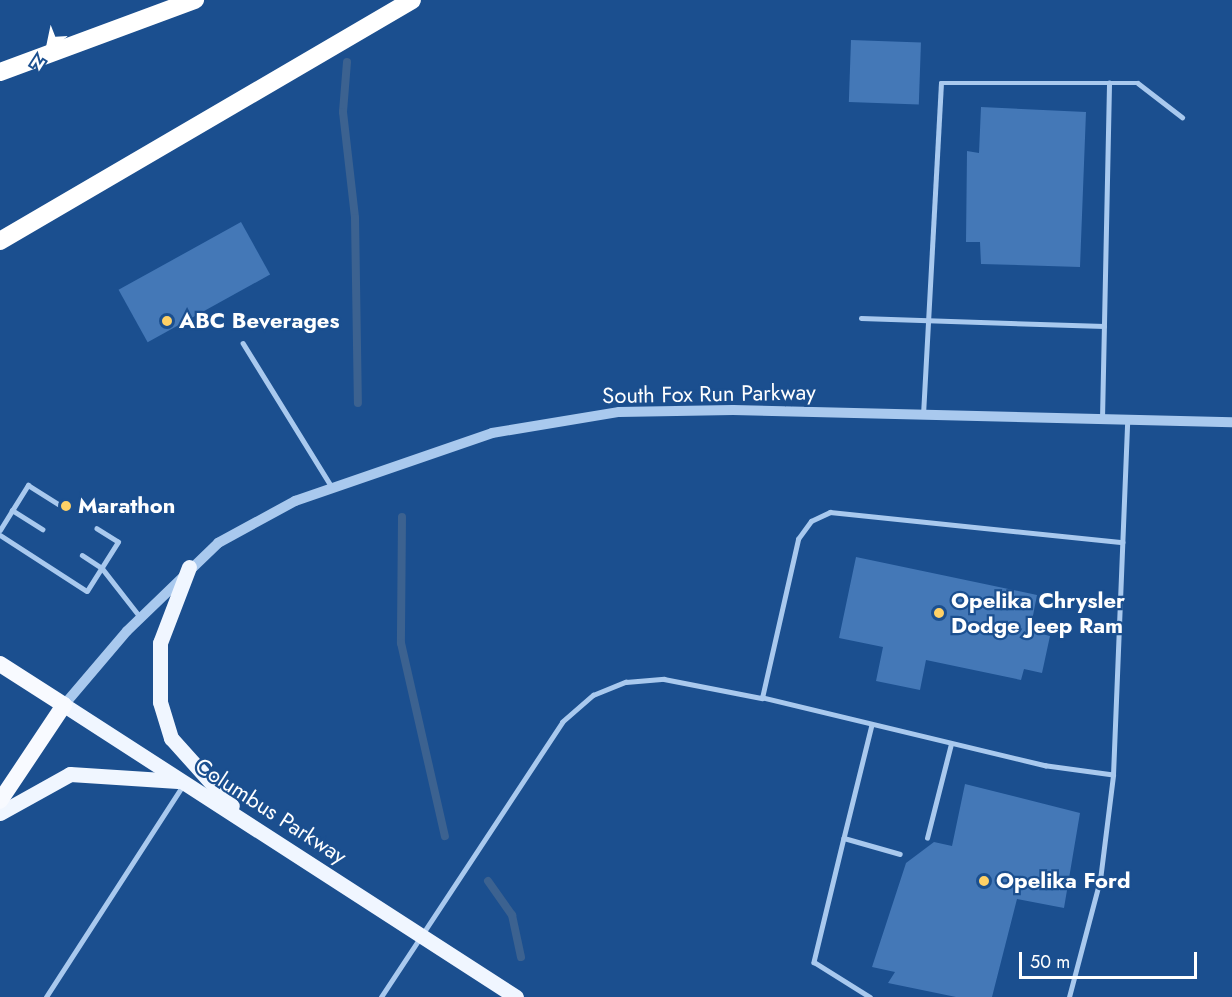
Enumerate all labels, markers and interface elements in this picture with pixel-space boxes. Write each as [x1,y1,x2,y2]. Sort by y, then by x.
north arrow [18,18,78,78]
text: N [26,50,50,77]
place label: ABC Beverages [179,308,340,334]
marker: ABC Beverages [160,314,174,328]
street label: South Fox Run Parkway [602,379,816,409]
place label: Marathon [78,493,176,519]
marker: Marathon [59,499,73,513]
place label: Opelika Chrysler Dodge Jeep Ram [951,587,1125,638]
marker: Opelika Chrysler Dodge Jeep Ram [932,606,946,620]
street label: Columbus Parkway [190,752,352,870]
place label: Opelika Ford [996,868,1131,894]
marker: Opelika Ford [977,874,991,888]
scale bar [1022,940,1200,978]
text: 50 m [1030,949,1070,975]

